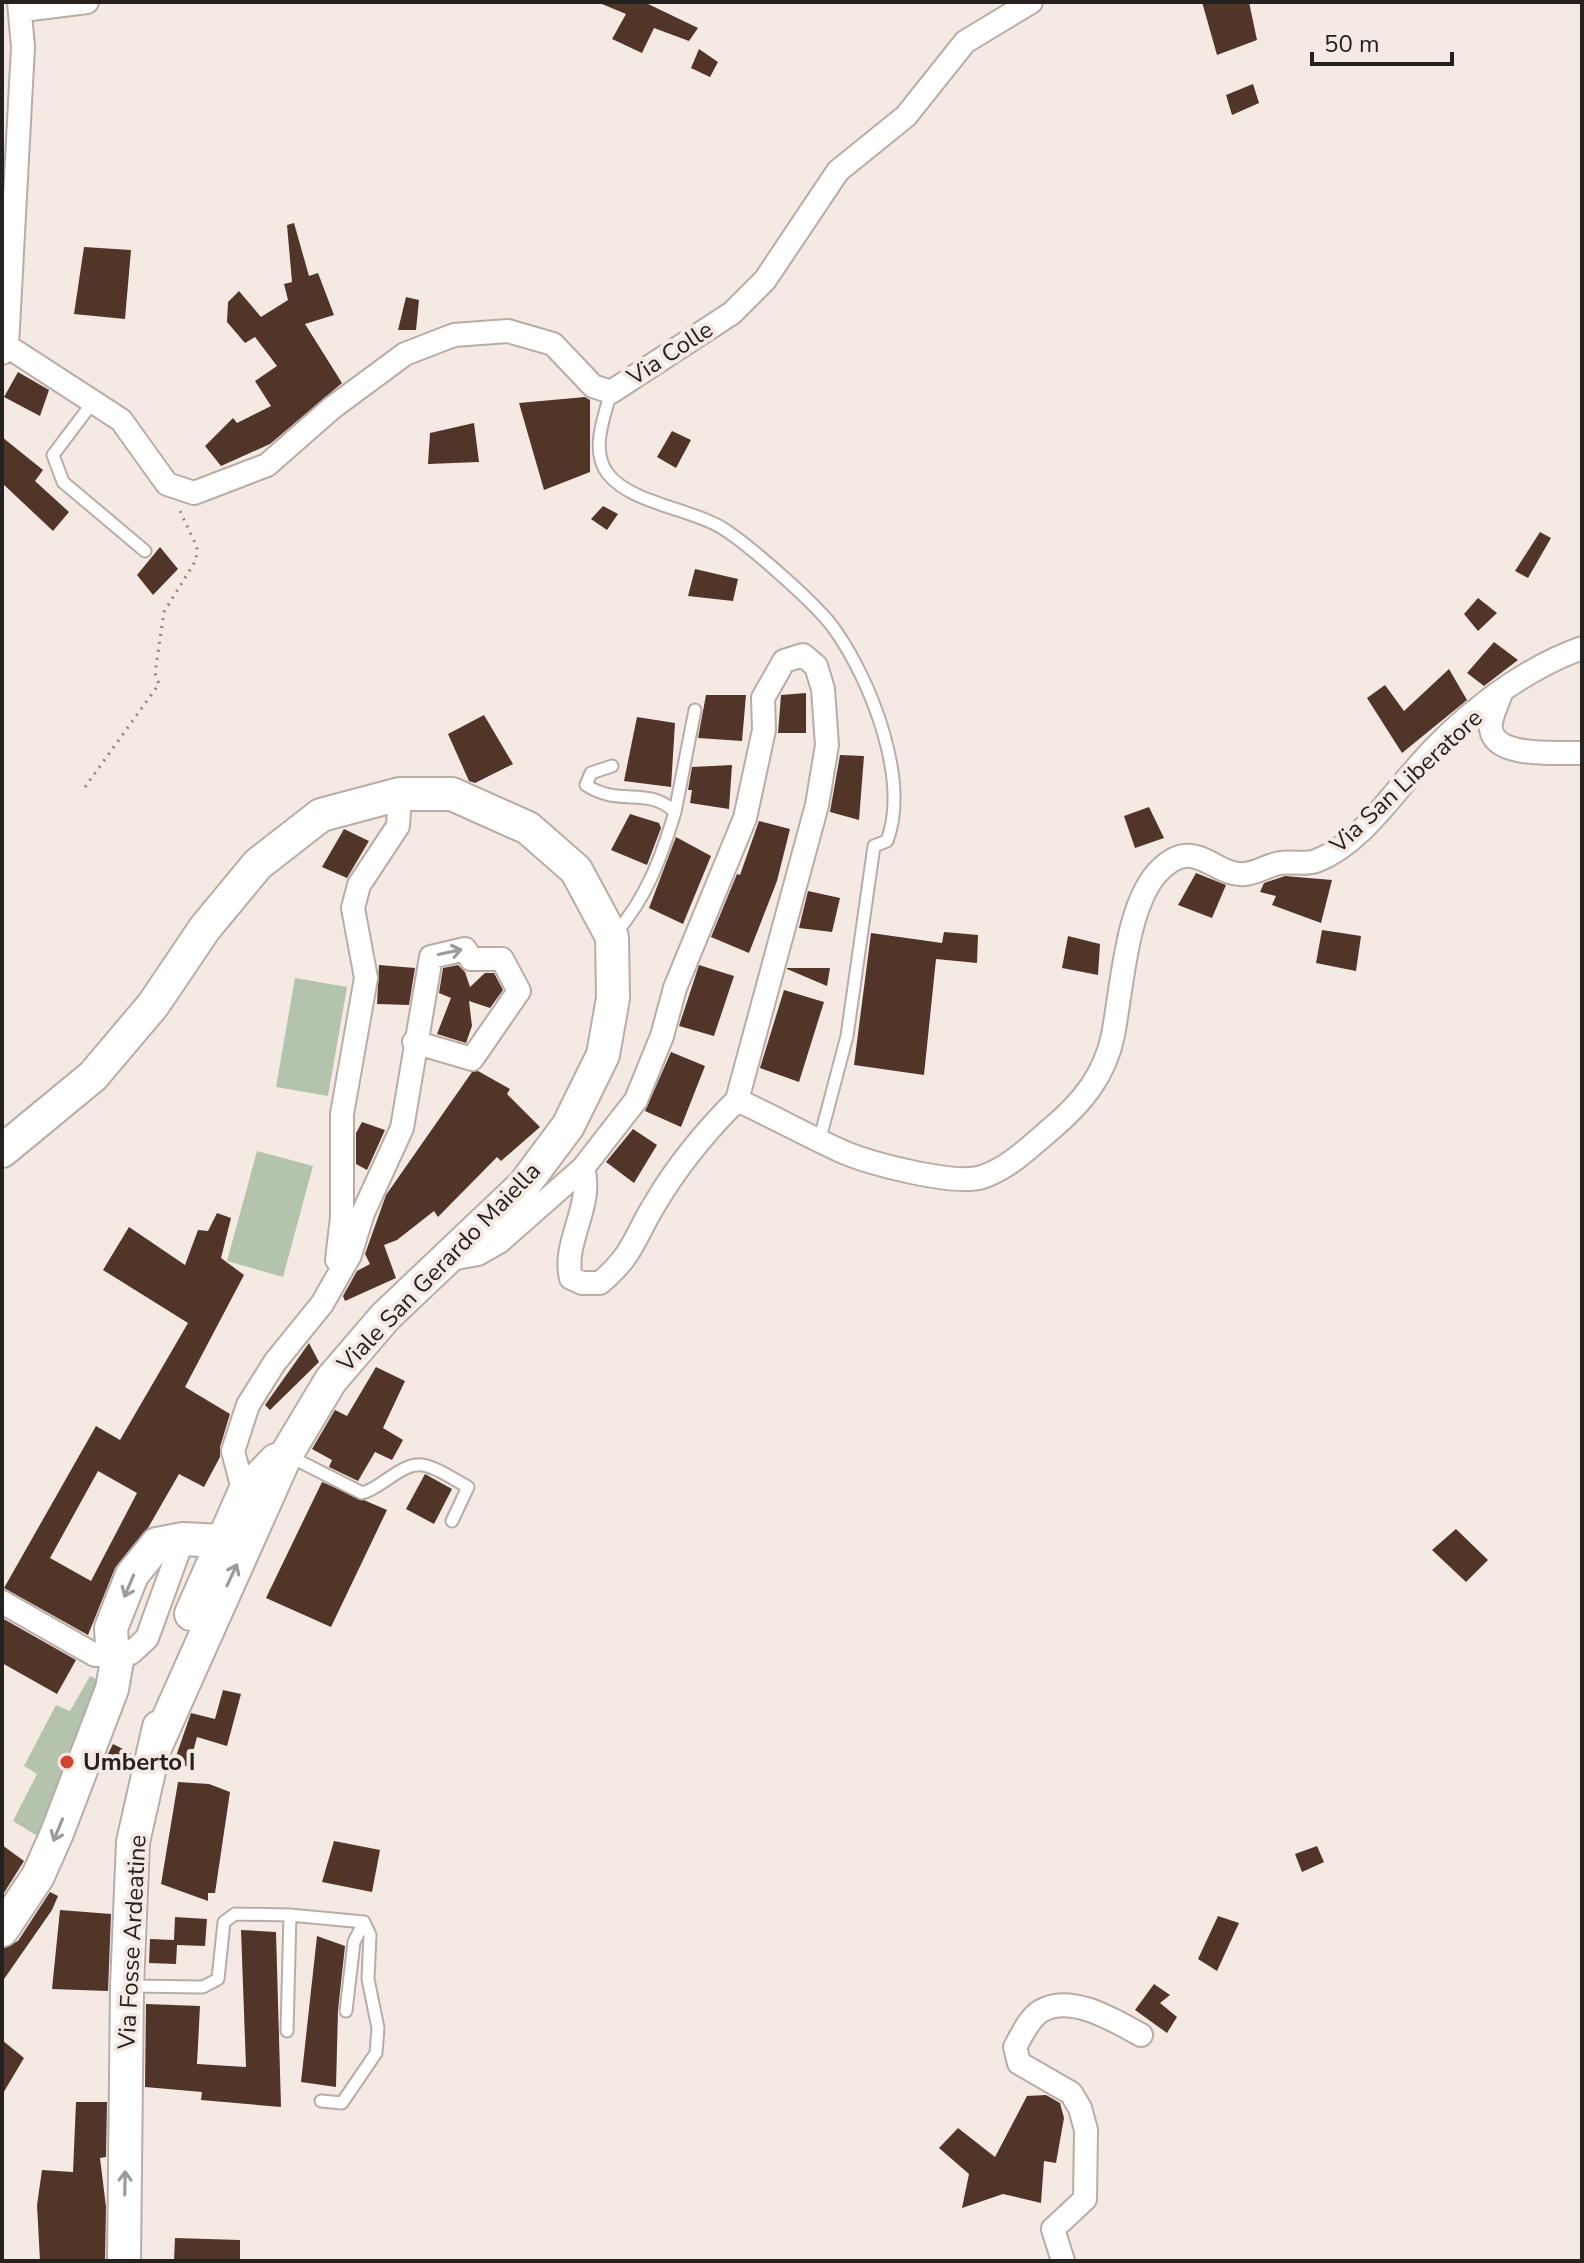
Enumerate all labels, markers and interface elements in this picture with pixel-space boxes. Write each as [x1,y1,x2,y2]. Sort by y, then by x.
scale bar [1312,16,1452,66]
text: 50 m [1324,28,1380,60]
street label: Via Colle [620,313,719,393]
street label: Via San Liberatore [1322,702,1489,861]
one-way arrow [436,944,462,959]
street label: Viale San Gerardo Maiella [330,1155,548,1379]
one-way arrow [225,1563,240,1587]
one-way arrow [120,1573,135,1598]
place label: Umberto I [83,1746,195,1778]
marker: Umberto I [58,1753,76,1771]
one-way arrow [50,1817,64,1842]
street label: Via Fosse Ardeatine [110,1834,154,2051]
one-way arrow [117,2170,133,2197]

